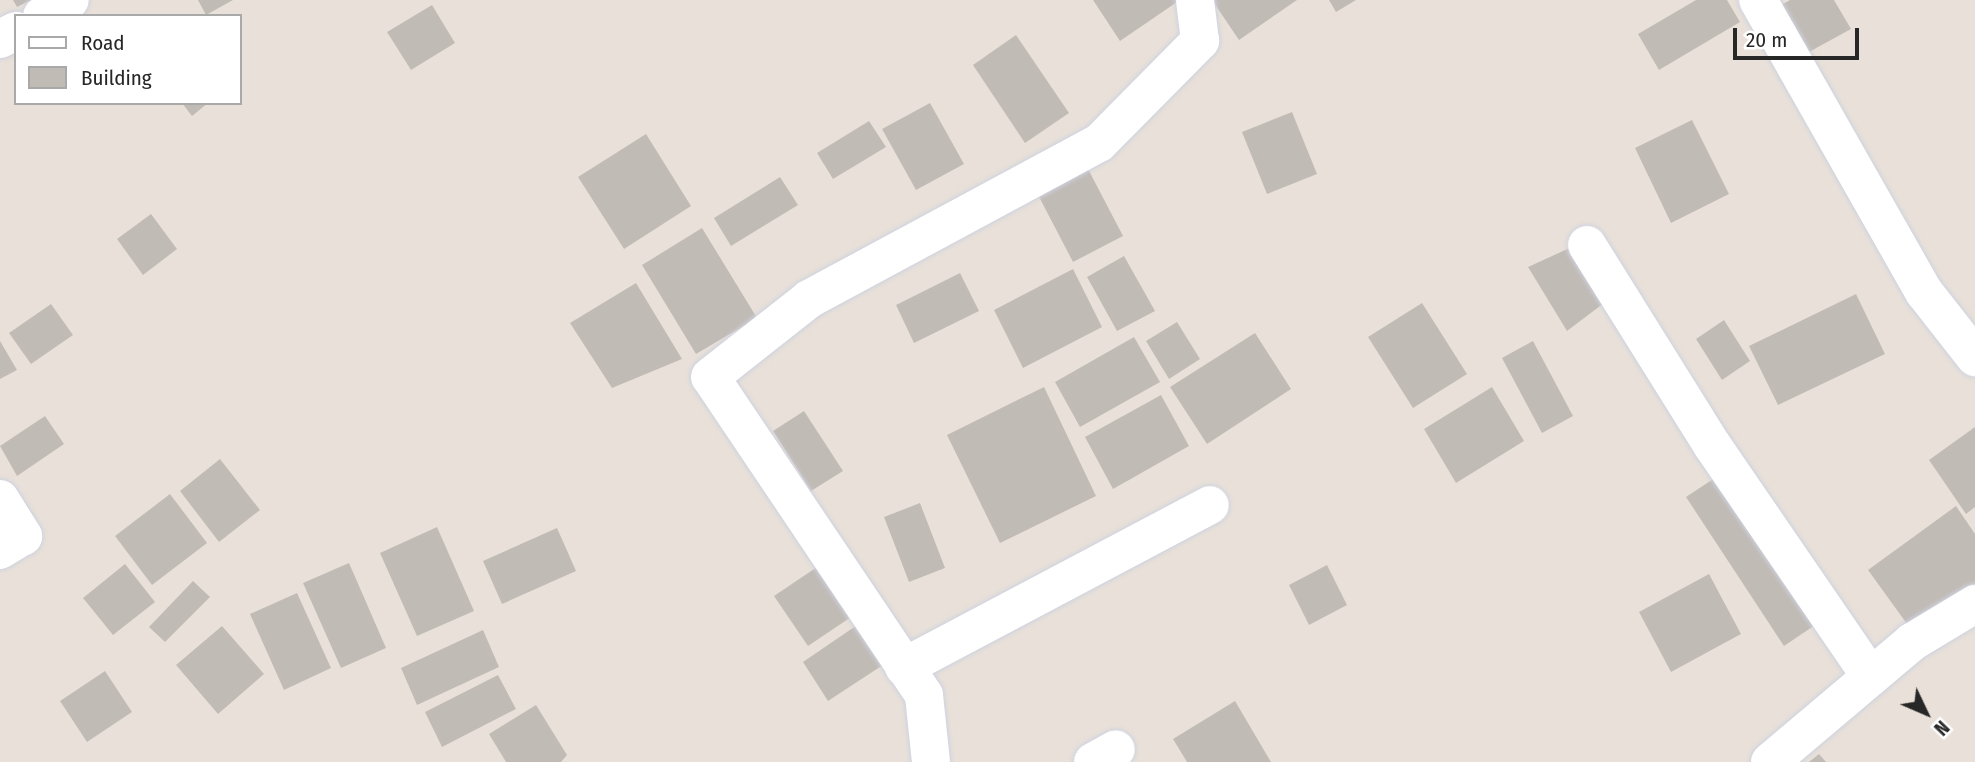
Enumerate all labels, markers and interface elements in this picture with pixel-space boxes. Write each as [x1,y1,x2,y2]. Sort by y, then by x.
legend [14,14,242,105]
scale bar [1737,14,1863,58]
text: 20 m [1746,27,1787,53]
text: Road [81,30,125,56]
text: Building [81,65,152,91]
north arrow [1891,678,1961,748]
text: N [1929,716,1954,740]

